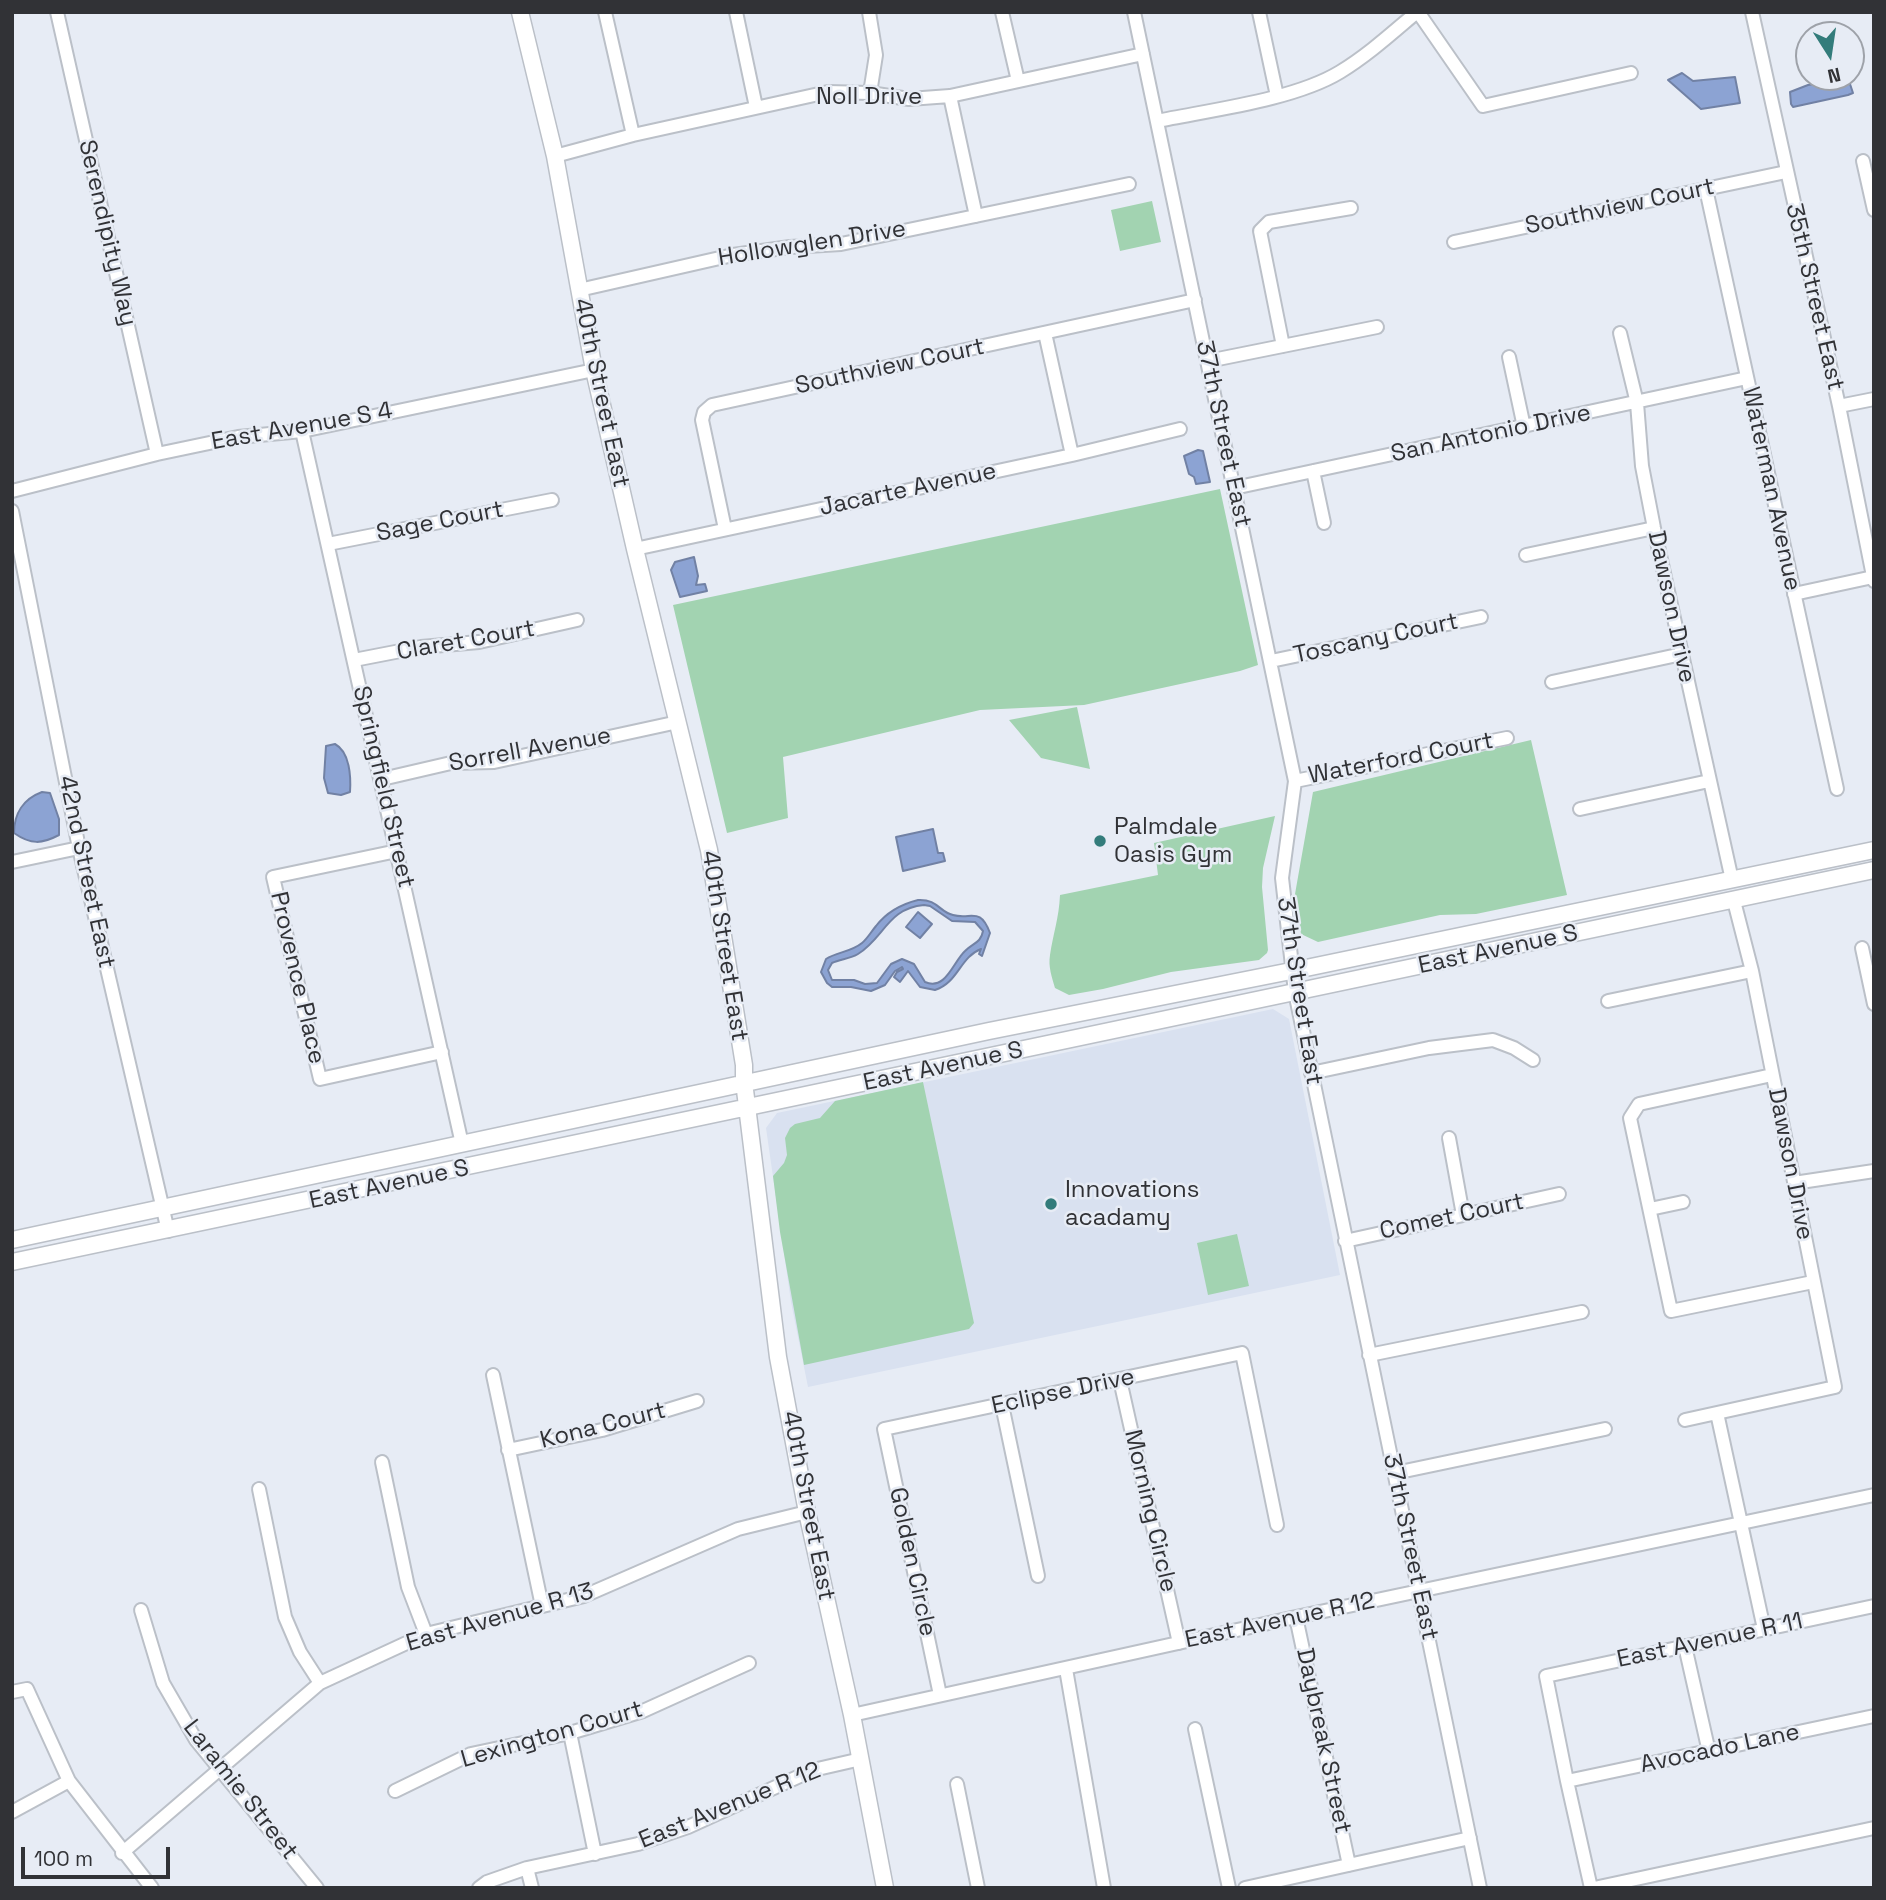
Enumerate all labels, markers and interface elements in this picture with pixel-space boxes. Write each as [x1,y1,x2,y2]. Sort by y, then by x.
north arrow [1795,21,1865,91]
text: N [1825,62,1843,89]
street label: Noll Drive [816,83,922,111]
street label: Serendipity Way [72,137,142,329]
street label: Southview Court [1523,173,1717,241]
street label: 35th Street East [1778,201,1850,393]
street label: Hollowglen Drive [716,215,908,273]
street label: 40th Street East [567,296,635,490]
street label: Southview Court [793,333,987,401]
street label: 37th Street East [1189,338,1257,530]
street label: Waterman Avenue [1735,384,1807,594]
street label: East Avenue S 4 [209,397,395,457]
street label: San Antonio Drive [1389,399,1593,469]
street label: Jacarte Avenue [817,457,999,523]
street label: Sage Court [374,496,506,548]
street label: Dawson Drive [1641,528,1701,686]
street label: Toscany Court [1291,607,1461,671]
street label: Claret Court [395,615,537,667]
street label: Springfield Street [346,683,420,891]
street label: Sorrell Avenue [447,722,613,778]
street label: Waterford Court [1306,727,1496,791]
street label: 42nd Street East [52,773,120,971]
place label: Palmdale Oasis Gym [1114,813,1232,869]
marker: Palmdale Oasis Gym [1092,833,1108,849]
street label: 40th Street East [695,849,753,1043]
street label: Provence Place [263,889,331,1067]
street label: 37th Street East [1270,895,1328,1087]
street label: East Avenue S [1416,919,1580,981]
street label: East Avenue S [861,1036,1025,1098]
street label: Dawson Drive [1761,1085,1819,1243]
street label: East Avenue S [307,1154,471,1216]
place label: Innovations acadamy [1065,1176,1199,1232]
street label: Comet Court [1377,1188,1527,1246]
marker: Innovations acadamy [1043,1196,1059,1212]
street label: Eclipse Drive [989,1363,1137,1421]
street label: Kona Court [537,1396,669,1456]
street label: 40th Street East [776,1409,840,1603]
street label: Morning Circle [1117,1427,1183,1595]
street label: 37th Street East [1376,1451,1444,1643]
street label: Golden Circle [882,1485,942,1639]
street label: East Avenue R 13 [403,1577,597,1659]
street label: East Avenue R 12 [1182,1587,1378,1655]
street label: East Avenue R 11 [1615,1607,1805,1675]
street label: Daybreak Street [1289,1646,1357,1836]
street label: Lexington Court [458,1695,646,1775]
street label: Laramie Street [176,1714,304,1866]
street label: Avocado Lane [1638,1718,1802,1780]
street label: East Avenue R 12 [635,1756,825,1856]
scale bar [24,1834,173,1878]
text: 100 m [34,1845,93,1872]

